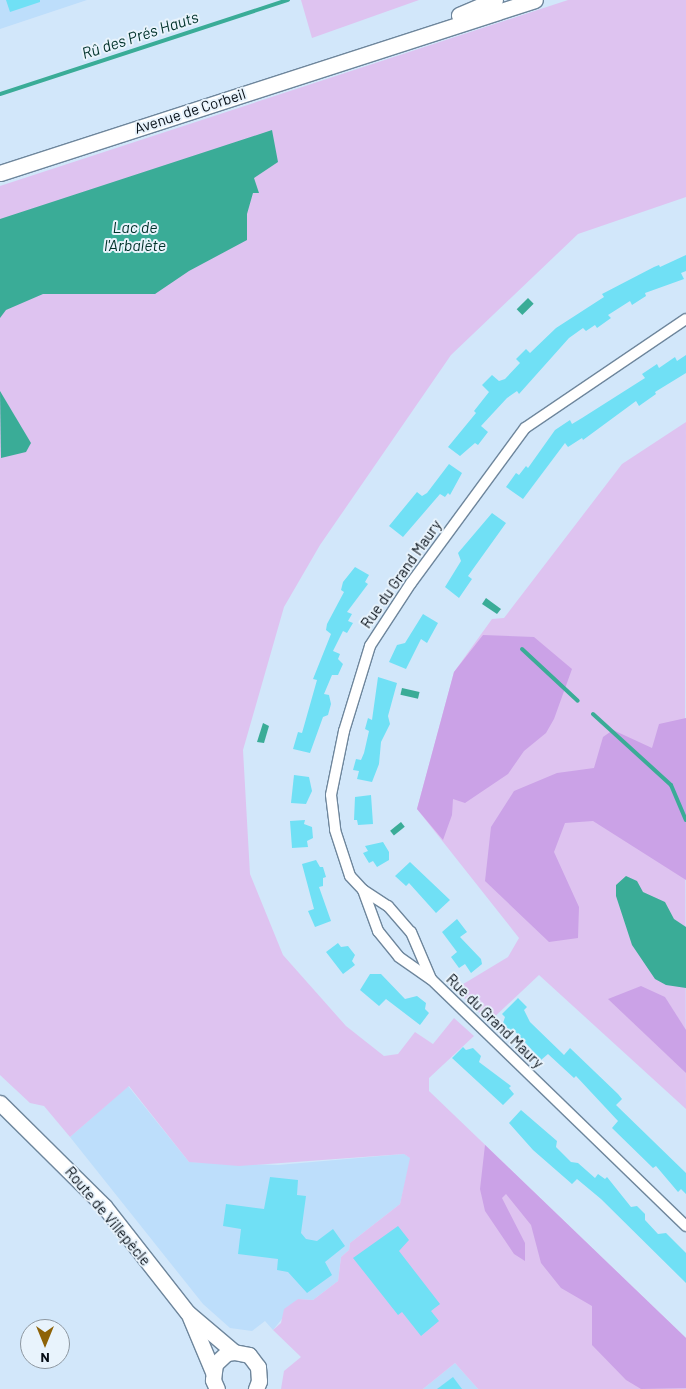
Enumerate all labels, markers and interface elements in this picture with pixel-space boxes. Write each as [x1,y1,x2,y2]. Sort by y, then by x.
water label: Rû des Prés Hauts [79,7,201,63]
street label: Avenue de Corbeil [132,85,248,137]
water label: Lac de l'Arbalète [104,217,166,255]
street label: Rue du Grand Maury [357,516,445,632]
street label: Rue du Grand Maury [443,970,547,1072]
street label: Route de Villepècle [61,1163,155,1269]
north arrow [20,1319,70,1369]
text: N [40,1350,50,1367]

